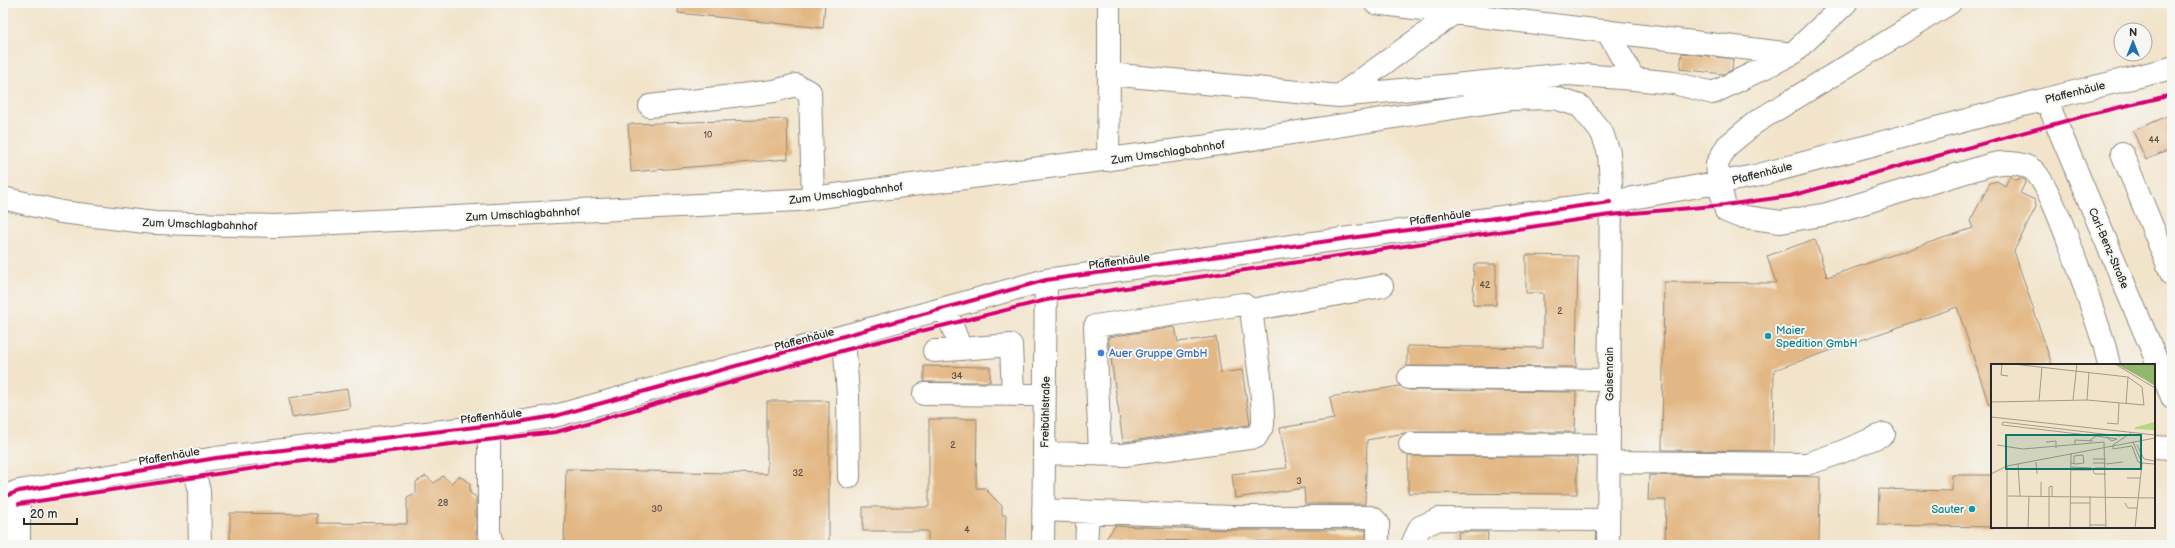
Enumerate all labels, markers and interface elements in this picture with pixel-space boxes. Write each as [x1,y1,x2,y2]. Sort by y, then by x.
north arrow [2113,22,2153,62]
text: N [2129,26,2137,39]
street label: Pfaffenhäule [2044,79,2107,106]
house number: 10 [704,130,712,141]
house number: 44 [2149,135,2160,146]
street label: Zum Umschlagbahnhof [1109,138,1226,167]
street label: Pfaffenhäule [1731,160,1794,187]
street label: Zum Umschlagbahnhof [787,180,904,207]
street label: Zum Umschlagbahnhof [464,205,581,224]
street label: Carl-Benz-Straße [2086,206,2132,291]
street label: Pfaffenhäule [1409,207,1472,228]
street label: Zum Umschlagbahnhof [142,216,258,233]
street label: Pfaffenhäule [1088,251,1151,272]
house number: 42 [1480,280,1491,291]
house number: 2 [1557,306,1563,317]
place label: Maier Spedition GmbH [1776,324,1858,350]
street label: Pfaffenhäule [773,325,836,354]
marker: Maier Spedition GmbH [1763,331,1773,341]
place label: Auer Gruppe GmbH [1109,347,1207,360]
street label: Gaisenrain [1603,347,1616,401]
marker: Auer Gruppe GmbH [1096,348,1106,358]
inset map [1991,364,2155,528]
house number: 34 [951,371,963,382]
street label: Freibühlstraße [1038,376,1053,448]
street label: Pfaffenhäule [460,406,523,427]
house number: 2 [950,440,956,451]
street label: Pfaffenhäule [138,445,201,468]
house number: 32 [793,468,804,479]
house number: 3 [1296,476,1302,487]
house number: 28 [438,498,448,509]
scale bar [24,500,77,526]
place label: Sauter [1931,503,1965,516]
house number: 30 [652,504,662,515]
marker: Sauter [1967,504,1977,514]
text: 20 m [30,507,57,522]
house number: 4 [964,525,970,536]

